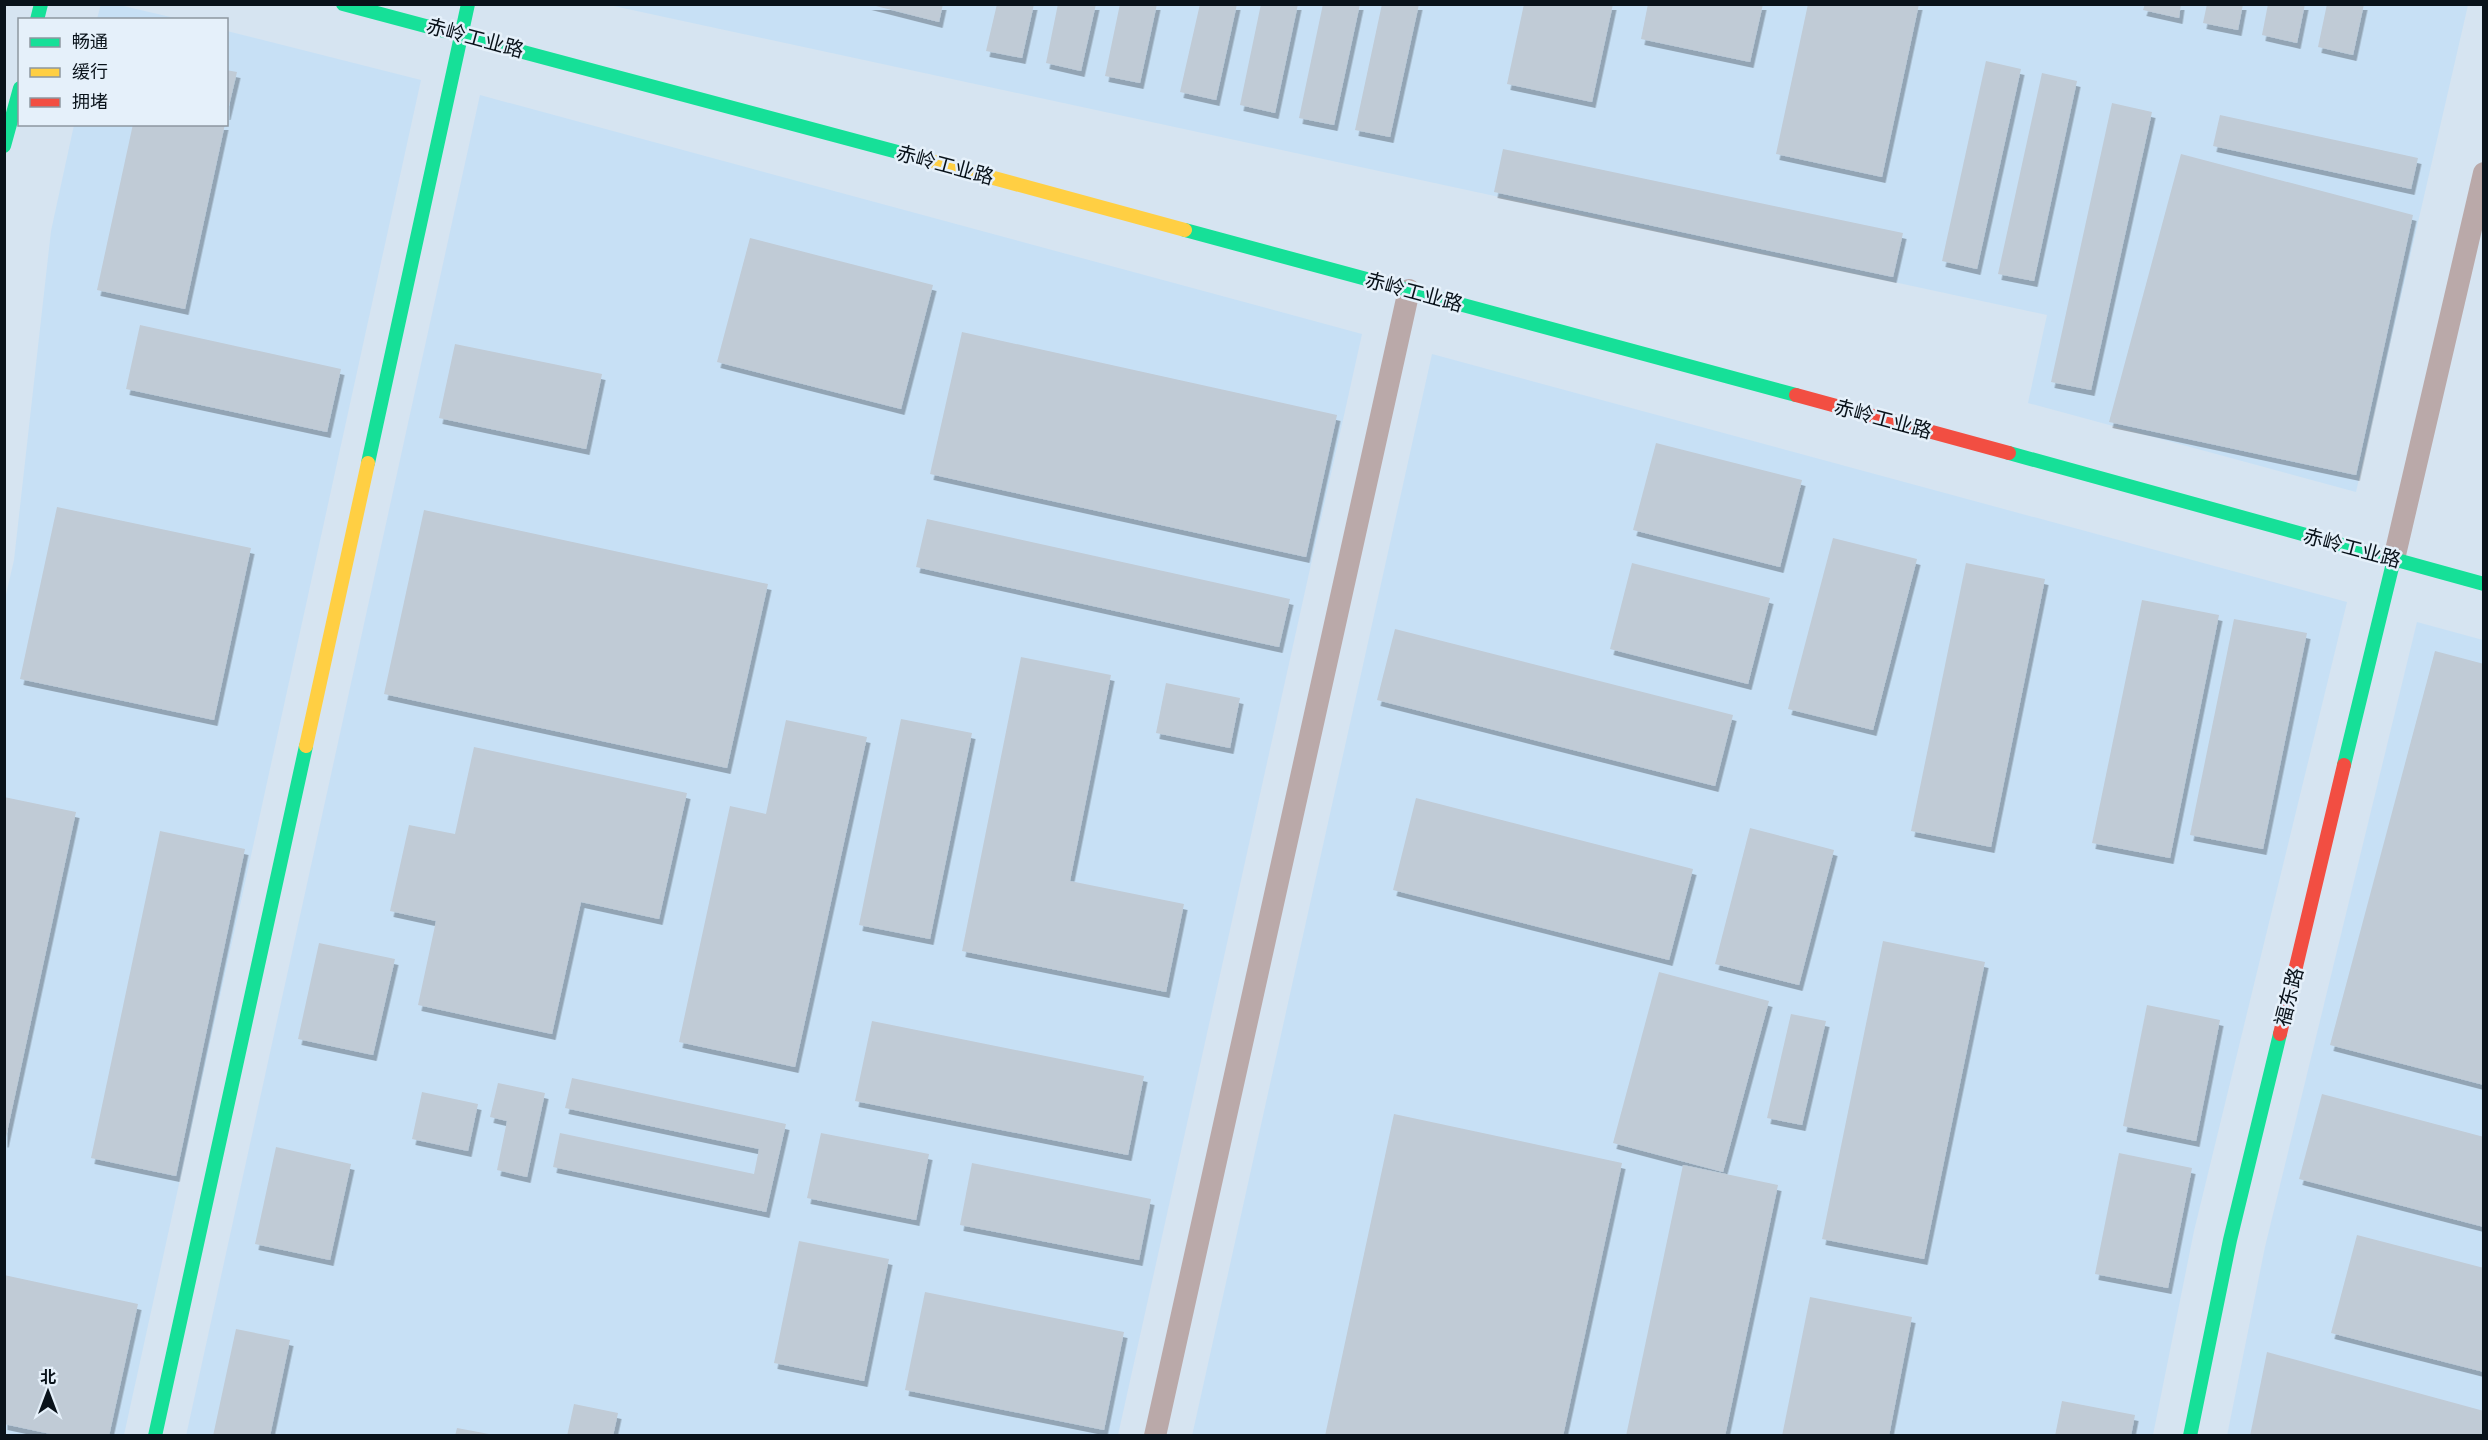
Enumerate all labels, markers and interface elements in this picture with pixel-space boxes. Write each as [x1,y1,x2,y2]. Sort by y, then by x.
street label: 赤岭工业路 [423,12,527,64]
legend [18,18,228,126]
text: 畅通 [72,29,108,54]
text: 缓行 [72,59,108,84]
text: 拥堵 [72,89,108,114]
street label: 赤岭工业路 [893,139,997,191]
street label: 赤岭工业路 [1362,266,1466,318]
street label: 赤岭工业路 [1831,393,1935,445]
street label: 赤岭工业路 [2300,522,2404,574]
street label: 福东路 [2268,965,2310,1029]
north arrow [18,1362,78,1422]
text: 北 [40,1366,56,1389]

